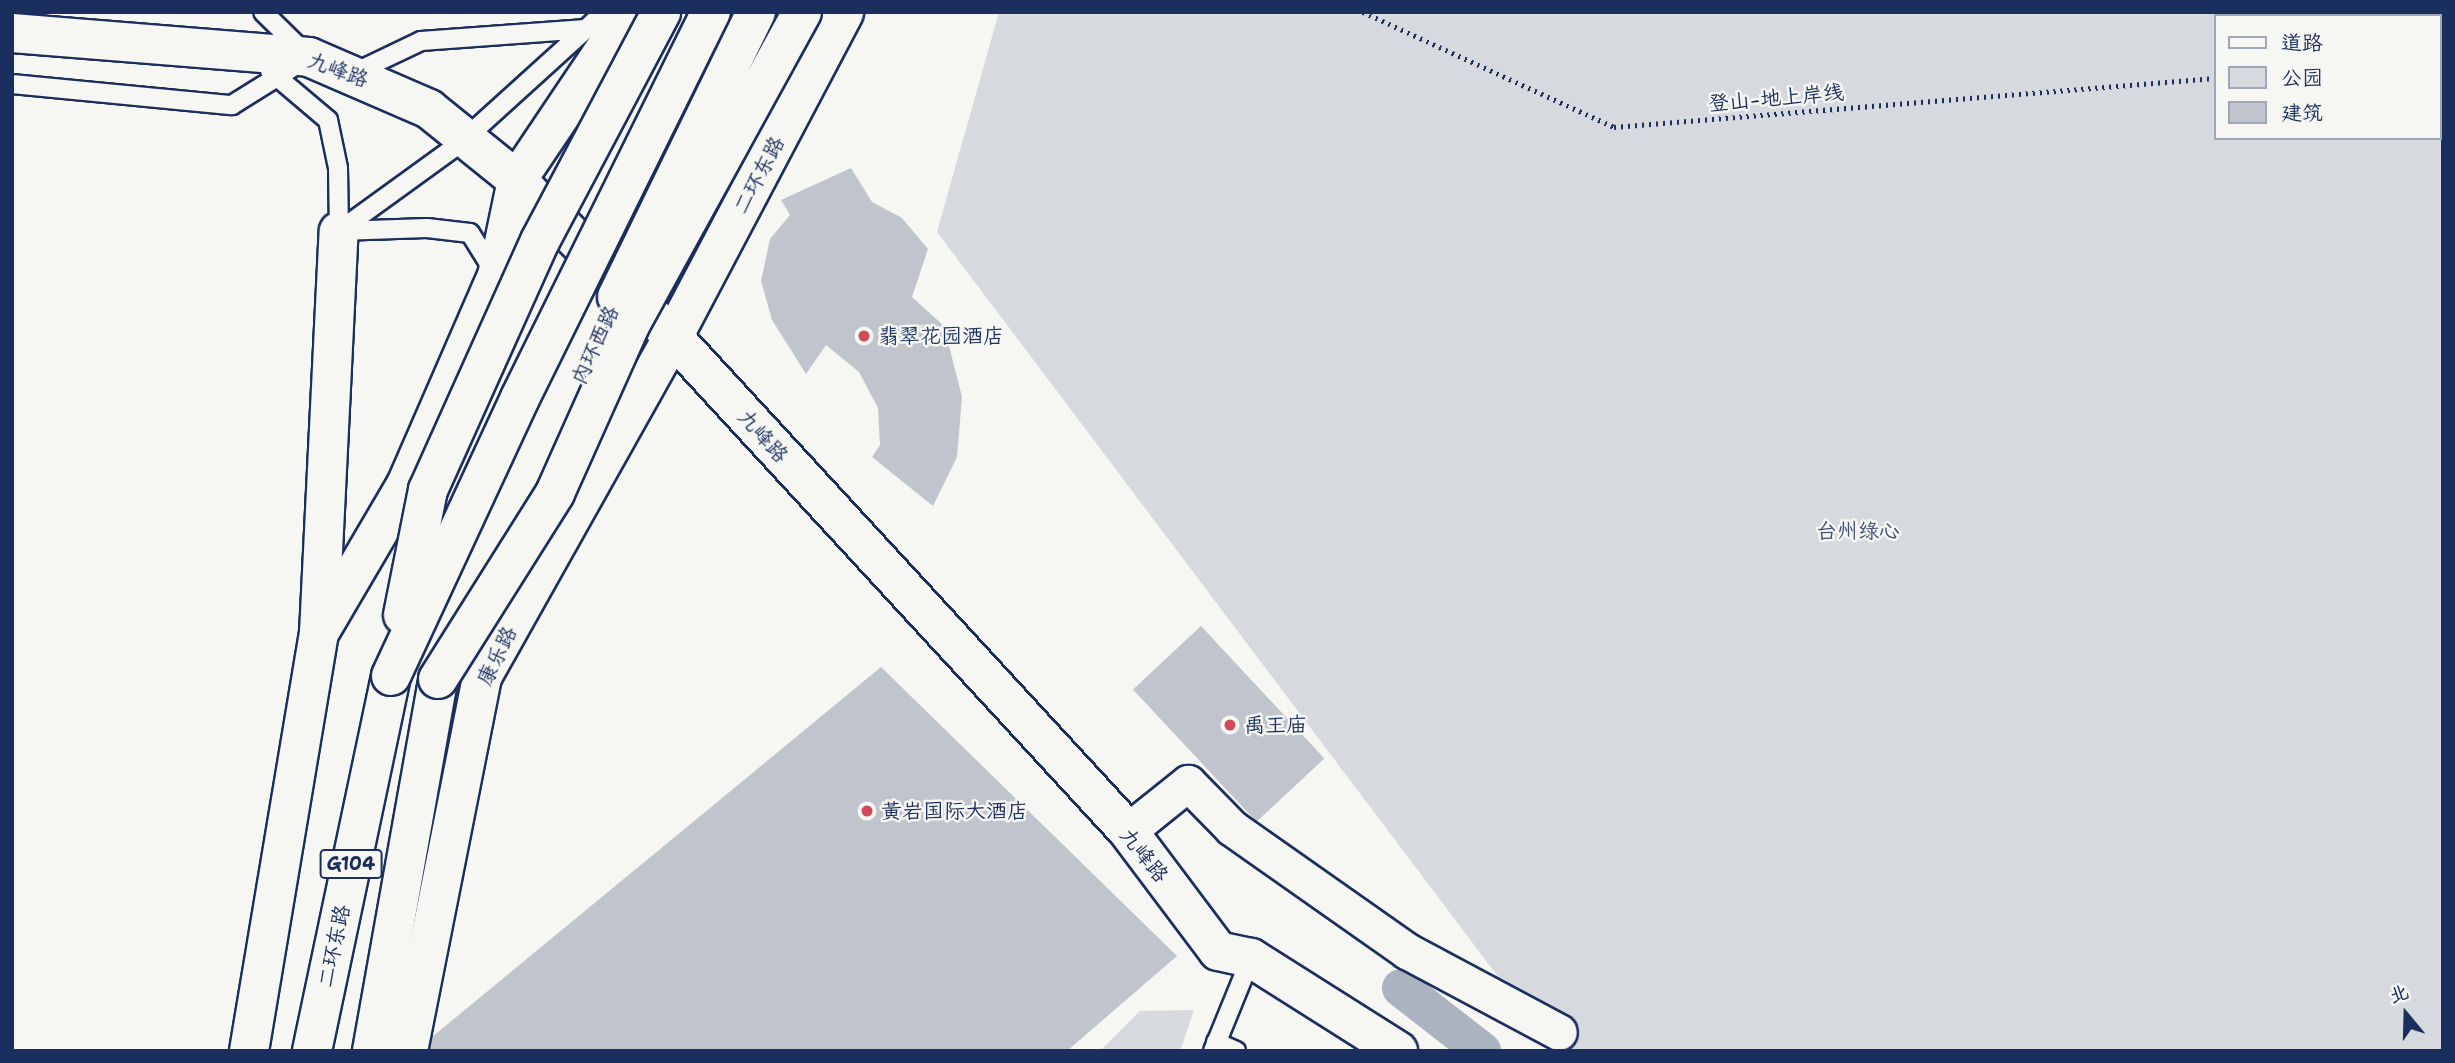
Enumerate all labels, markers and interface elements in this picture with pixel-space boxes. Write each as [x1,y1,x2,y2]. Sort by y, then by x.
legend [2214,14,2441,140]
text: 道路 [2281,29,2323,57]
street label: 九峰路 [304,47,372,93]
text: 公园 [2281,64,2323,92]
street label: 登山-地上岸线 [1707,80,1845,116]
text: 建筑 [2281,99,2323,127]
street label: 二环东路 [728,132,790,218]
street label: 内环西路 [566,302,624,388]
place label: 翡翠花园酒店 [878,323,1004,349]
marker: 翡翠花园酒店 [856,328,872,344]
street label: 九峰路 [733,404,793,468]
park label: 台州绿心 [1816,518,1900,544]
street label: 康乐路 [472,622,522,690]
place label: 禹王庙 [1244,712,1307,738]
marker: 禹王庙 [1222,717,1238,733]
place label: 黄岩国际大酒店 [881,798,1028,824]
marker: 黄岩国际大酒店 [859,803,875,819]
street label: 九峰路 [1114,823,1174,887]
road number: G104 [320,848,382,880]
street label: 二环东路 [313,902,355,990]
north arrow [2371,979,2441,1049]
text: 北 [2386,979,2412,1009]

